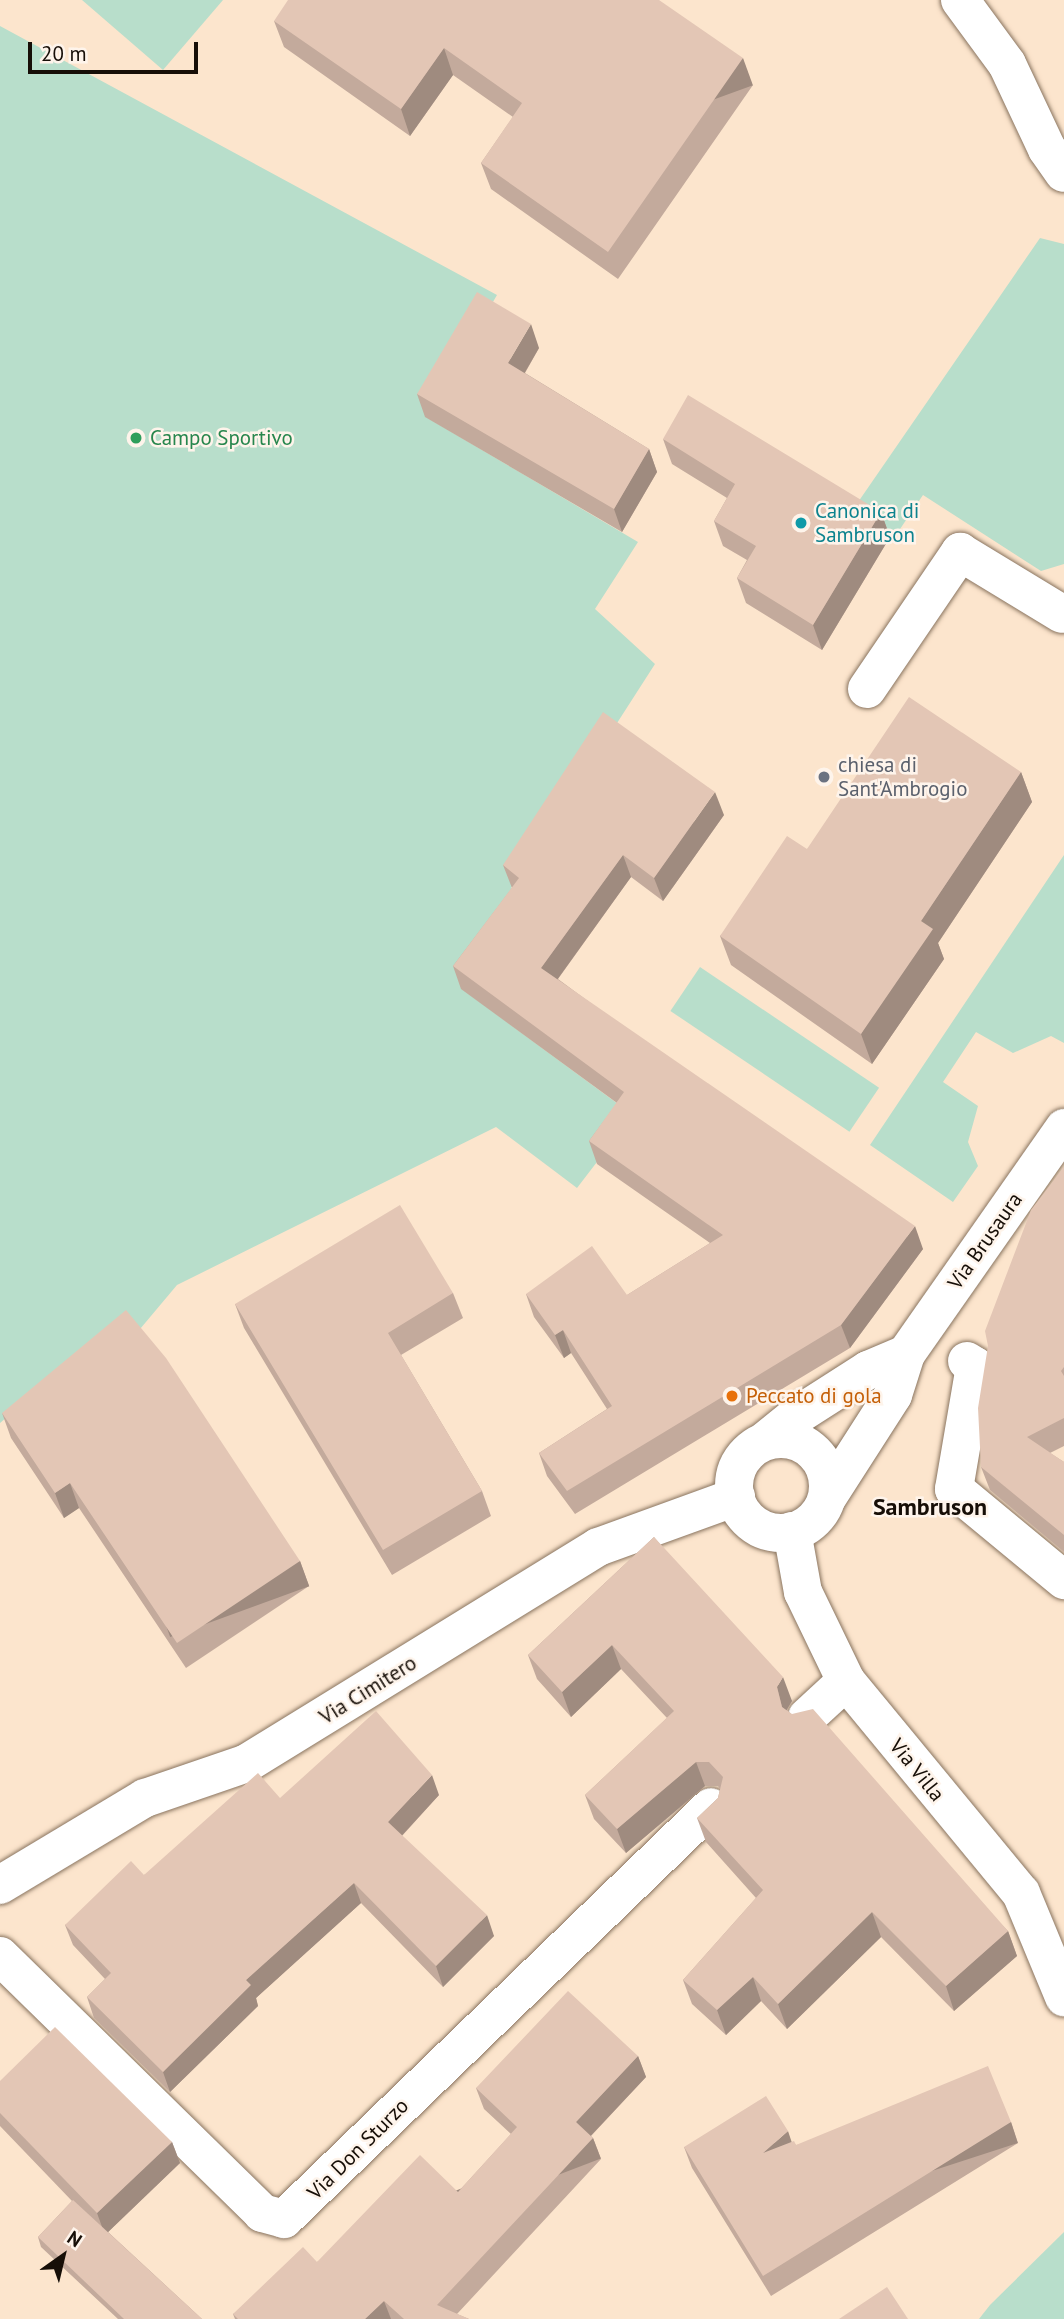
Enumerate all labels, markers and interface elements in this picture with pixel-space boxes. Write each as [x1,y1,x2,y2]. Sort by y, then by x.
scale bar [32,28,201,72]
text: 20 m [41,40,87,67]
place label: Campo Sportivo [150,425,293,451]
marker: Campo Sportivo [128,430,144,446]
place label: Canonica di Sambruson [815,498,919,548]
marker: Canonica di Sambruson [793,515,809,531]
place label: chiesa di Sant'Ambrogio [838,752,967,802]
marker: chiesa di Sant'Ambrogio [816,769,832,785]
street label: Via Brusaura [942,1188,1028,1294]
place label: Peccato di gola [746,1383,882,1409]
marker: Peccato di gola [724,1388,740,1404]
district label: Sambruson [873,1493,987,1521]
street label: Via Cimitero [315,1650,421,1730]
street label: Via Villa [884,1733,950,1807]
street label: Via Don Sturzo [302,2093,414,2205]
north arrow [28,2221,98,2291]
text: N [63,2225,87,2252]

